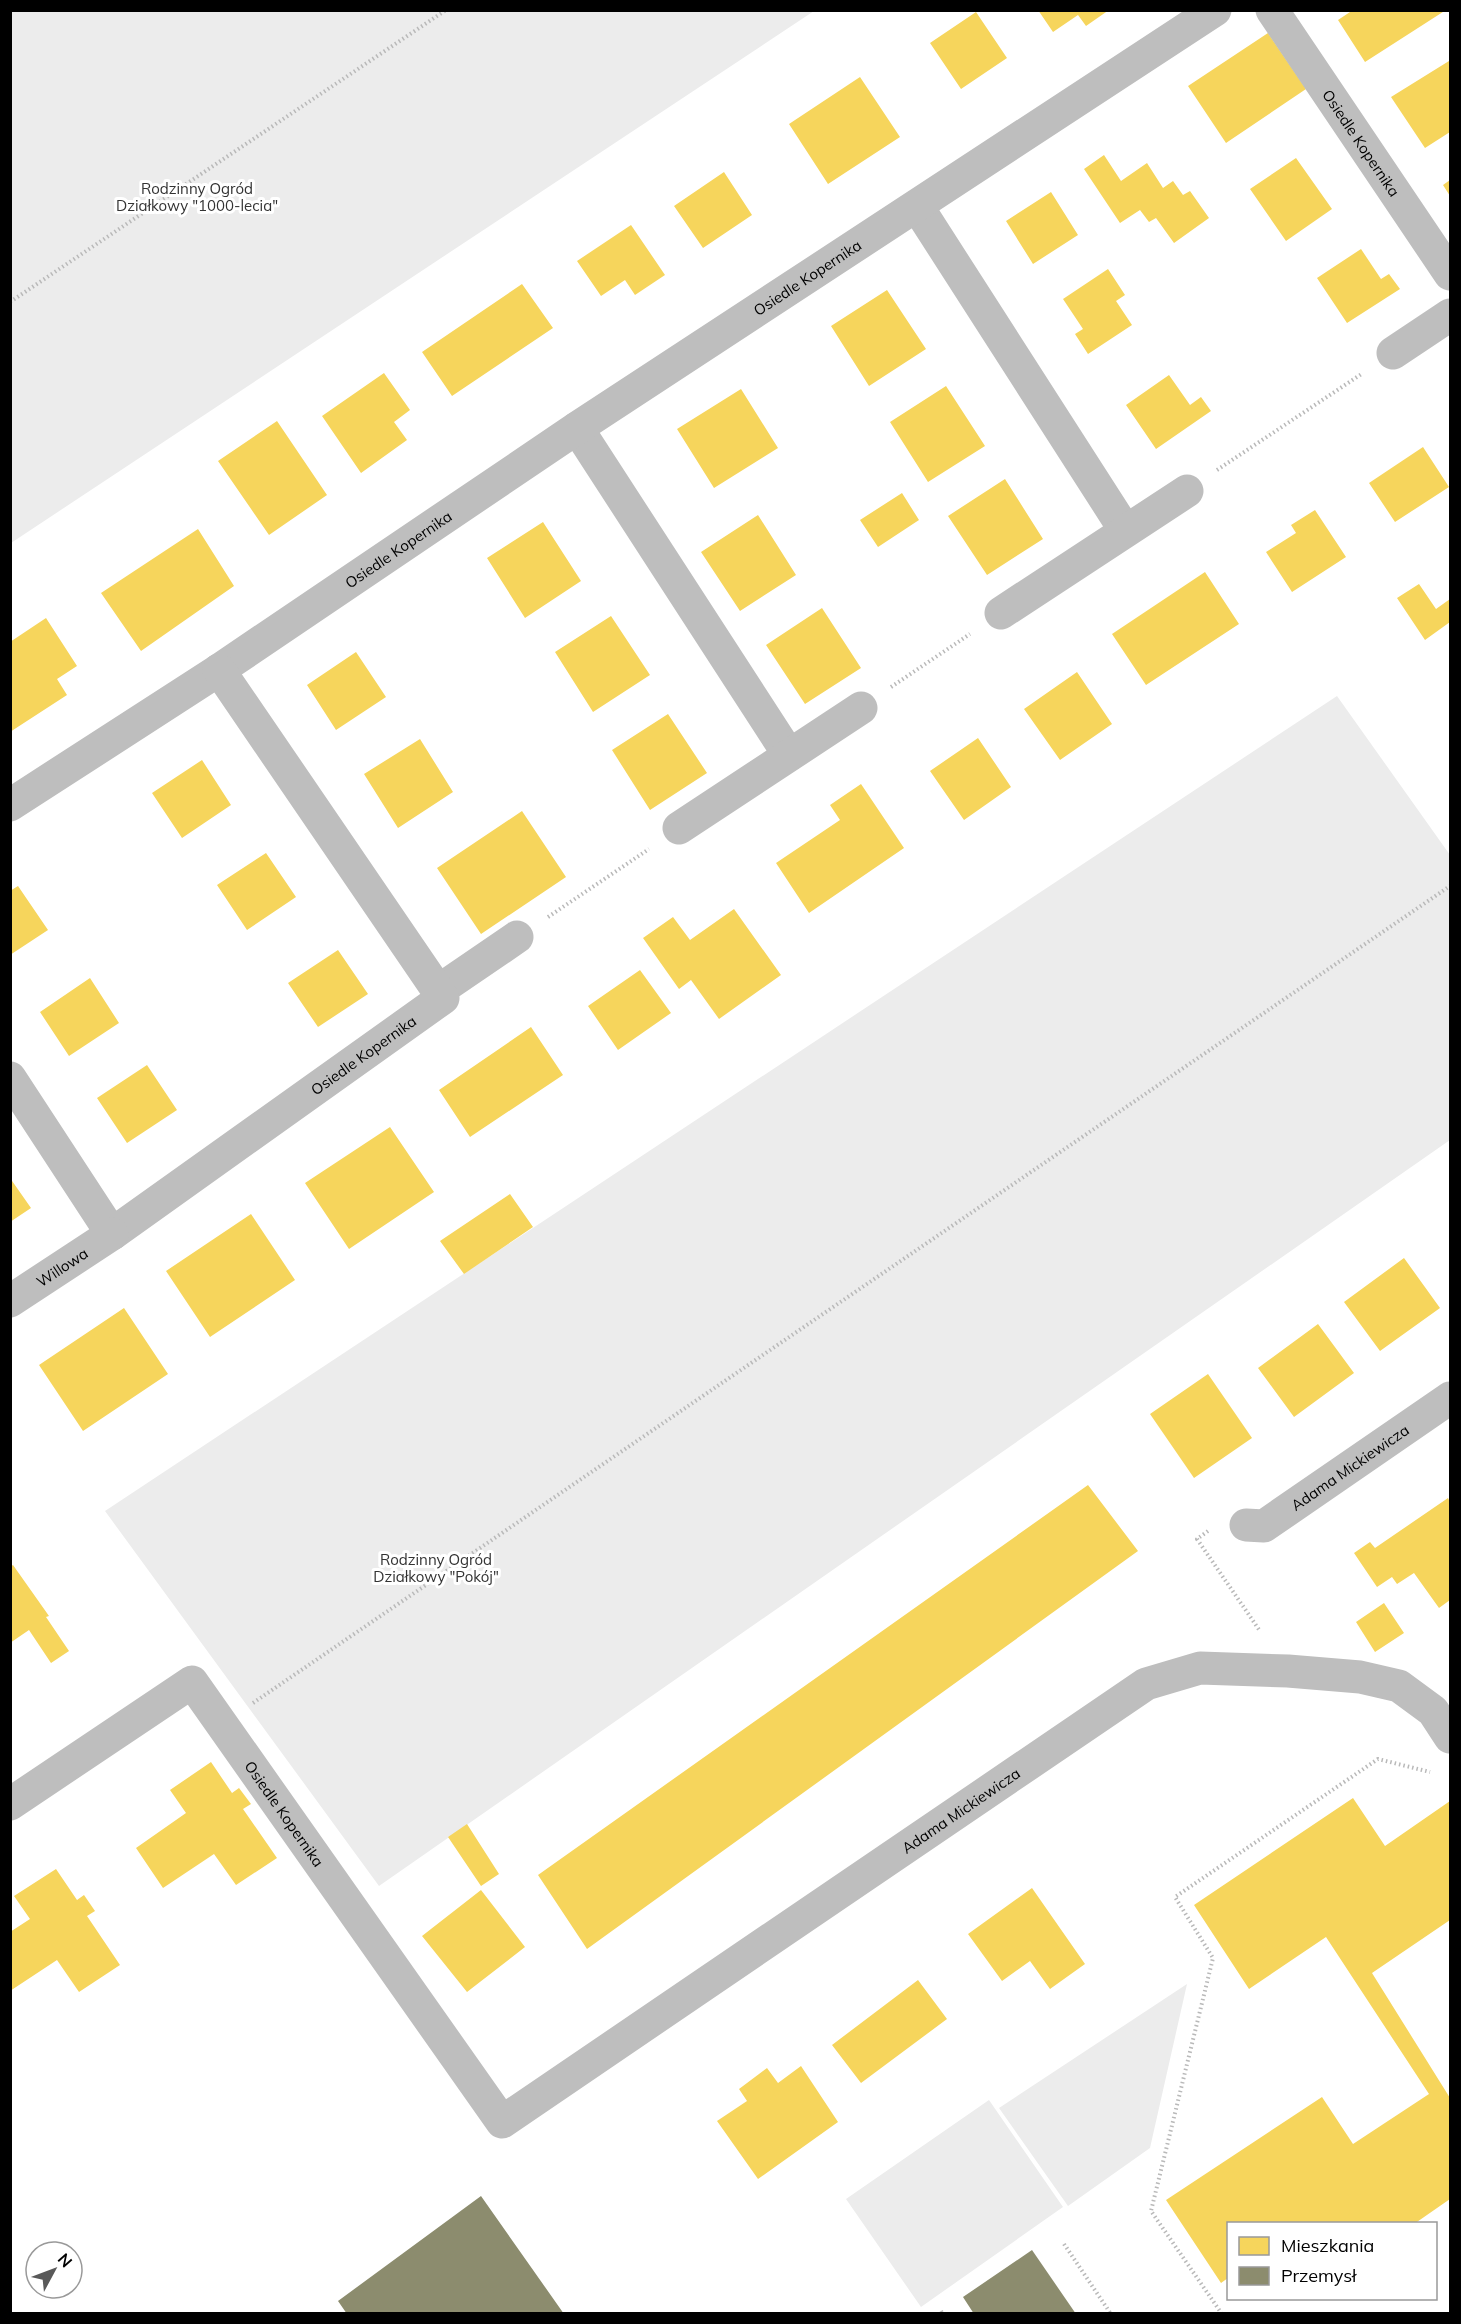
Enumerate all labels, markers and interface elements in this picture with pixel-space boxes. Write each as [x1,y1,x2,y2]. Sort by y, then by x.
street label: Osiedle Kopernika [1319,85,1404,200]
park label: Rodzinny Ogród Działkowy "1000-lecia" [116,179,278,215]
street label: Osiedle Kopernika [750,235,865,319]
street label: Osiedle Kopernika [341,506,455,592]
street label: Osiedle Kopernika [307,1011,420,1099]
street label: Willowa [32,1243,91,1291]
street label: Adama Mickiewicza [1287,1420,1412,1514]
park label: Rodzinny Ogród Działkowy "Pokój" [373,1550,499,1586]
street label: Osiedle Kopernika [241,1757,328,1870]
street label: Adama Mickiewicza [898,1763,1024,1857]
legend [1227,2222,1437,2300]
text: Mieszkania [1281,2234,1374,2257]
north arrow [24,2240,84,2300]
text: N [54,2249,77,2271]
text: Przemysł [1281,2264,1357,2287]

